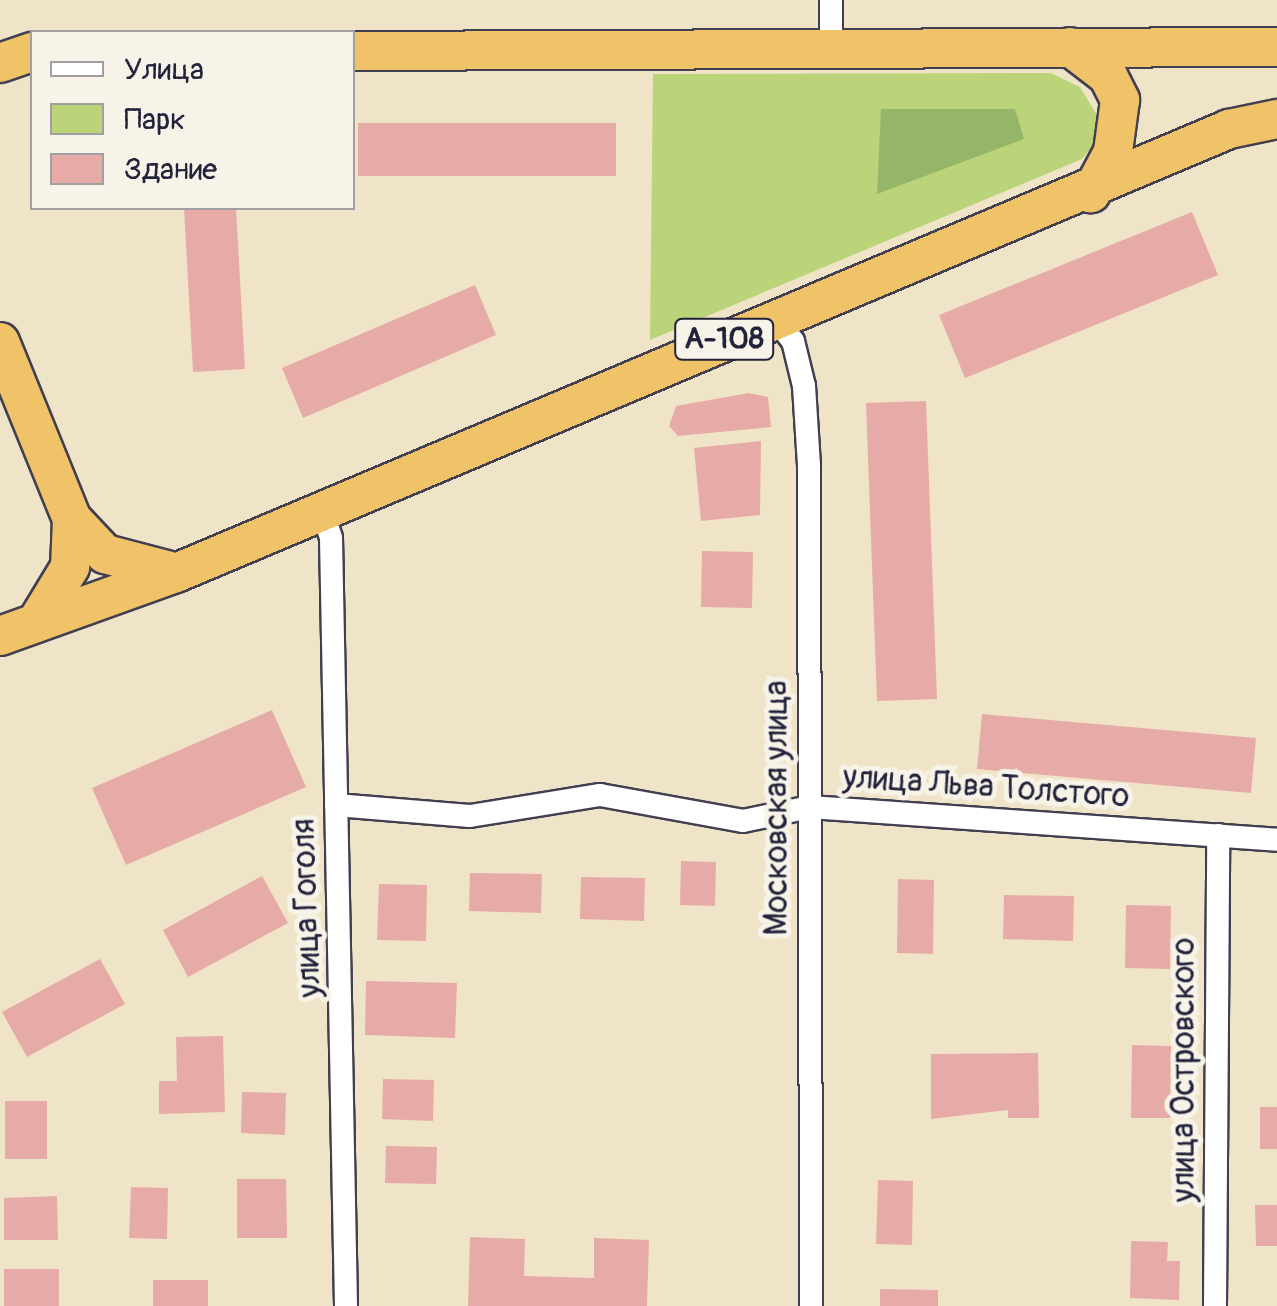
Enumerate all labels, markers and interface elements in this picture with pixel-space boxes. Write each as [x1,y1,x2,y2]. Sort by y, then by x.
legend [30,30,355,210]
text: Улица [124,51,204,88]
text: Парк [124,101,186,138]
text: Здание [124,151,217,188]
road number: А-108 [674,314,774,364]
street label: Московская улица [758,680,796,936]
street label: улица Льва Толстого [842,758,1130,816]
street label: улица Гоголя [285,818,329,998]
street label: улица Островского [1165,938,1203,1202]

